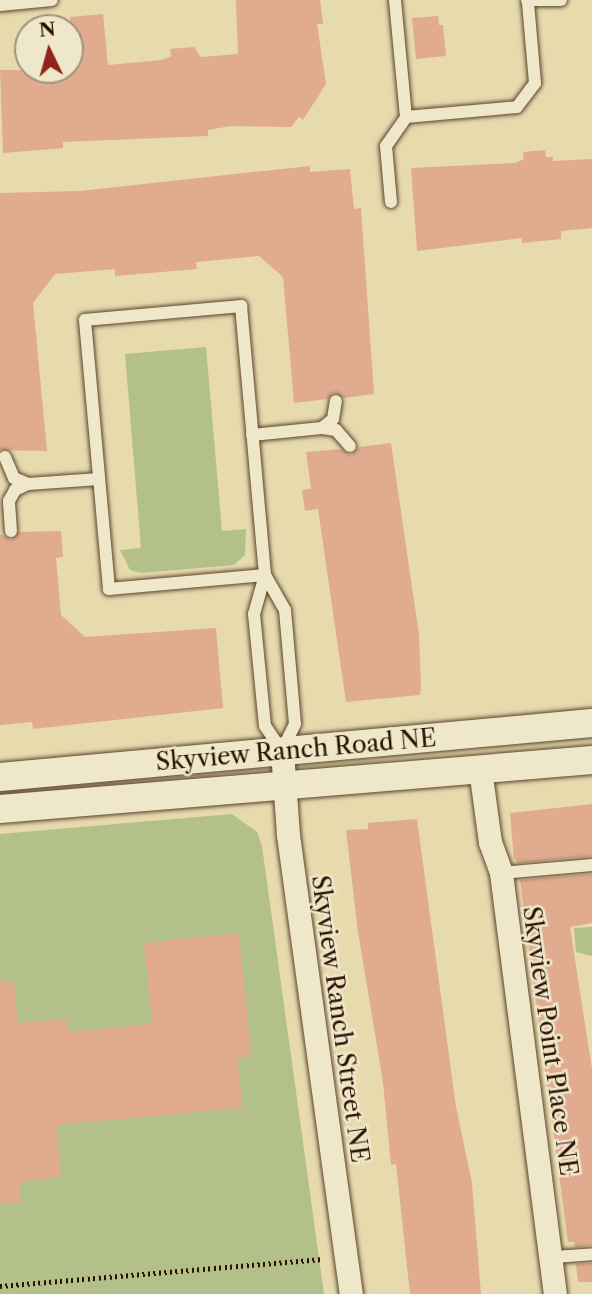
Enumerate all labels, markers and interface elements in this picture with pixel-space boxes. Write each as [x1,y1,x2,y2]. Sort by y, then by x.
north arrow [14,14,84,84]
text: N [38,17,57,42]
street label: Skyview Ranch Road NE [154,723,438,777]
street label: Skyview Ranch Street NE [306,873,374,1165]
street label: Skyview Point Place NE [517,904,583,1178]

